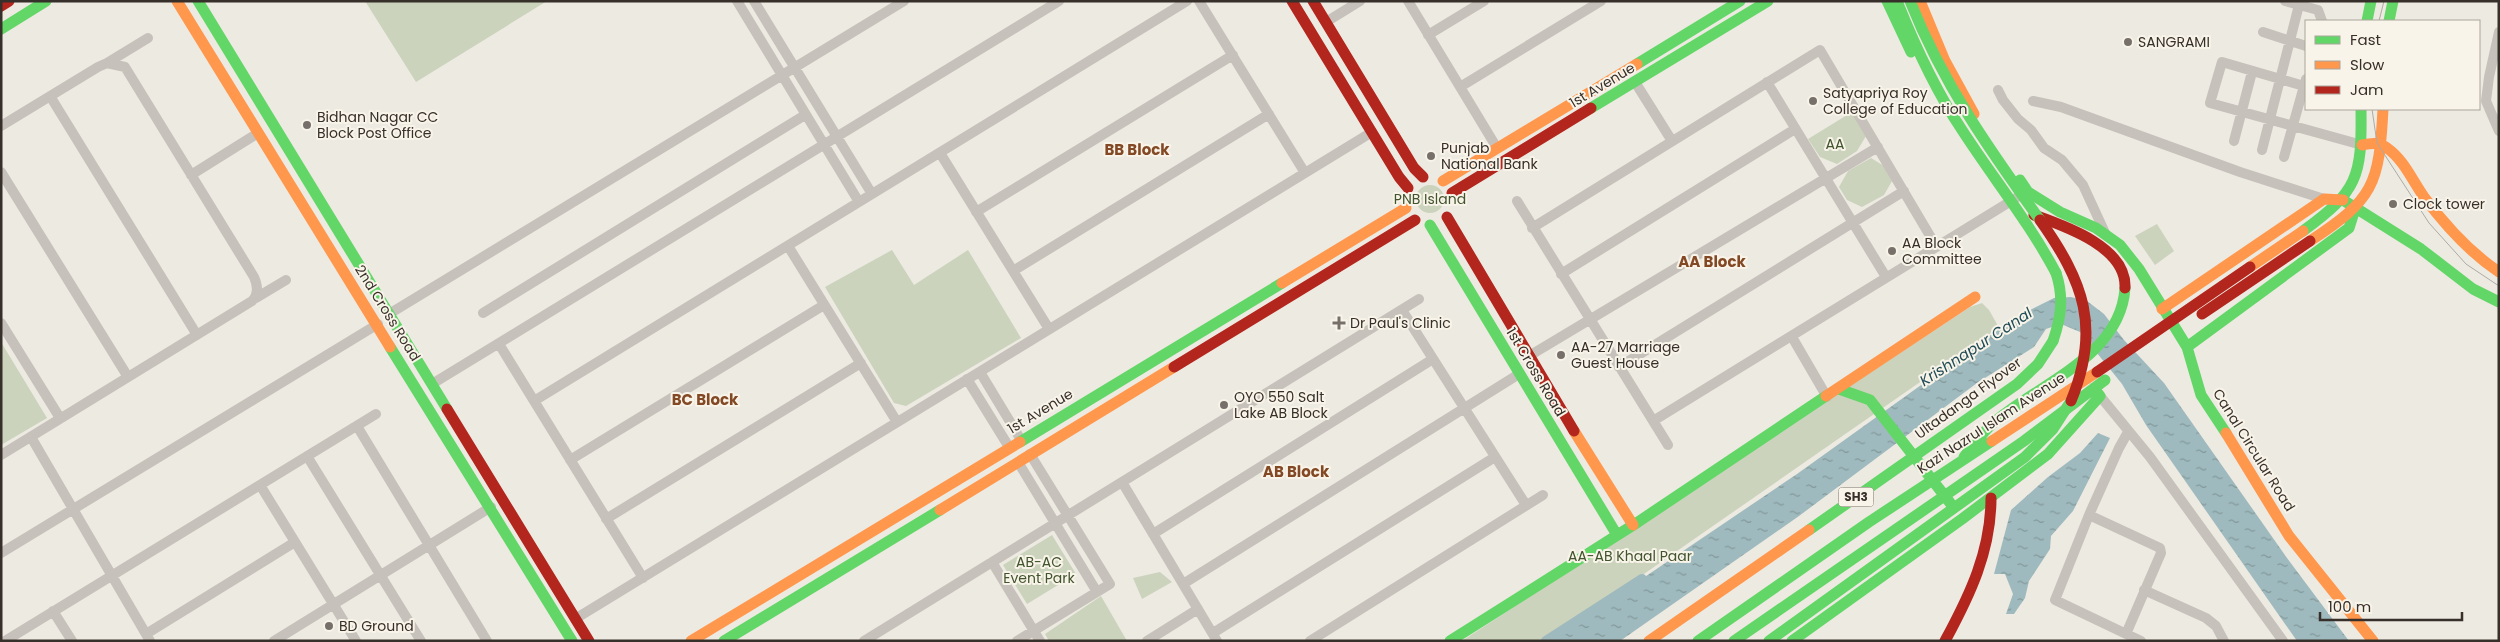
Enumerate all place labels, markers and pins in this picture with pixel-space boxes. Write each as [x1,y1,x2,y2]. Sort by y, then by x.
place label: SANGRAMI [2138,32,2210,52]
marker: SANGRAMI [2122,36,2134,48]
place label: Satyapriya Roy College of Education [1823,83,1968,119]
marker: Satyapriya Roy College of Education [1807,95,1819,107]
place label: Bidhan Nagar CC Block Post Office [317,107,438,143]
marker: Bidhan Nagar CC Block Post Office [301,119,313,131]
place label: Punjab National Bank [1441,138,1538,174]
marker: Punjab National Bank [1425,150,1437,162]
place label: Clock tower [2403,194,2485,214]
marker: Clock tower [2387,198,2399,210]
place label: AA Block Committee [1902,233,1982,269]
marker: AA Block Committee [1886,245,1898,257]
place label: Dr Paul's Clinic [1350,313,1451,333]
marker: Dr Paul's Clinic [1332,316,1346,330]
place label: AA-27 Marriage Guest House [1571,337,1680,373]
marker: AA-27 Marriage Guest House [1555,349,1567,361]
place label: OYO 550 Salt Lake AB Block [1234,387,1328,423]
marker: OYO 550 Salt Lake AB Block [1218,399,1230,411]
place label: BD Ground [339,616,414,636]
marker: BD Ground [323,620,335,632]

